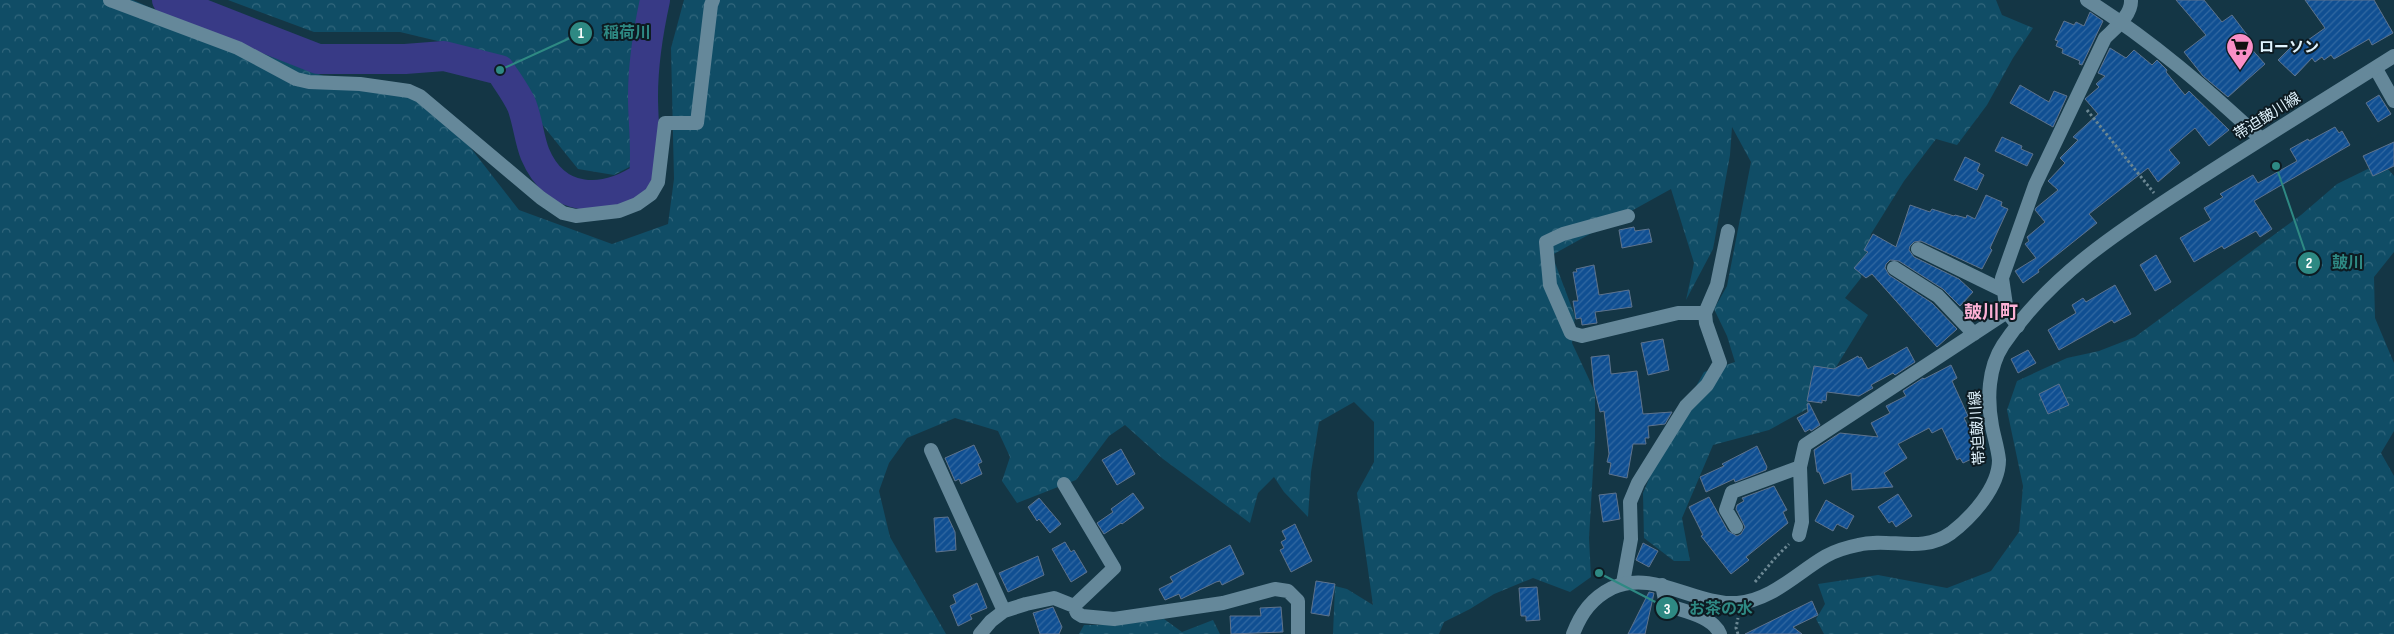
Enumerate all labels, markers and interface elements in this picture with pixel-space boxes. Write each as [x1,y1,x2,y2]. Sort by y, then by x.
callout: 稲荷川 [568,17,661,48]
text: 1 [578,24,584,43]
text: 稲荷川 [603,24,651,43]
supermarket icon: ローソン [2225,32,2255,71]
place label: ローソン [2259,38,2319,57]
street label: 帯迫皷川線 [2230,88,2304,144]
callout: 皷川 [2297,247,2374,278]
text: 2 [2306,254,2312,273]
text: 皷川 [2332,254,2364,273]
district label: 皷川町 [1964,302,2018,323]
street label: 帯迫皷川線 [1965,390,1990,466]
callout: お茶の水 [1654,593,1763,624]
text: 3 [1664,600,1671,619]
text: お茶の水 [1689,600,1753,619]

